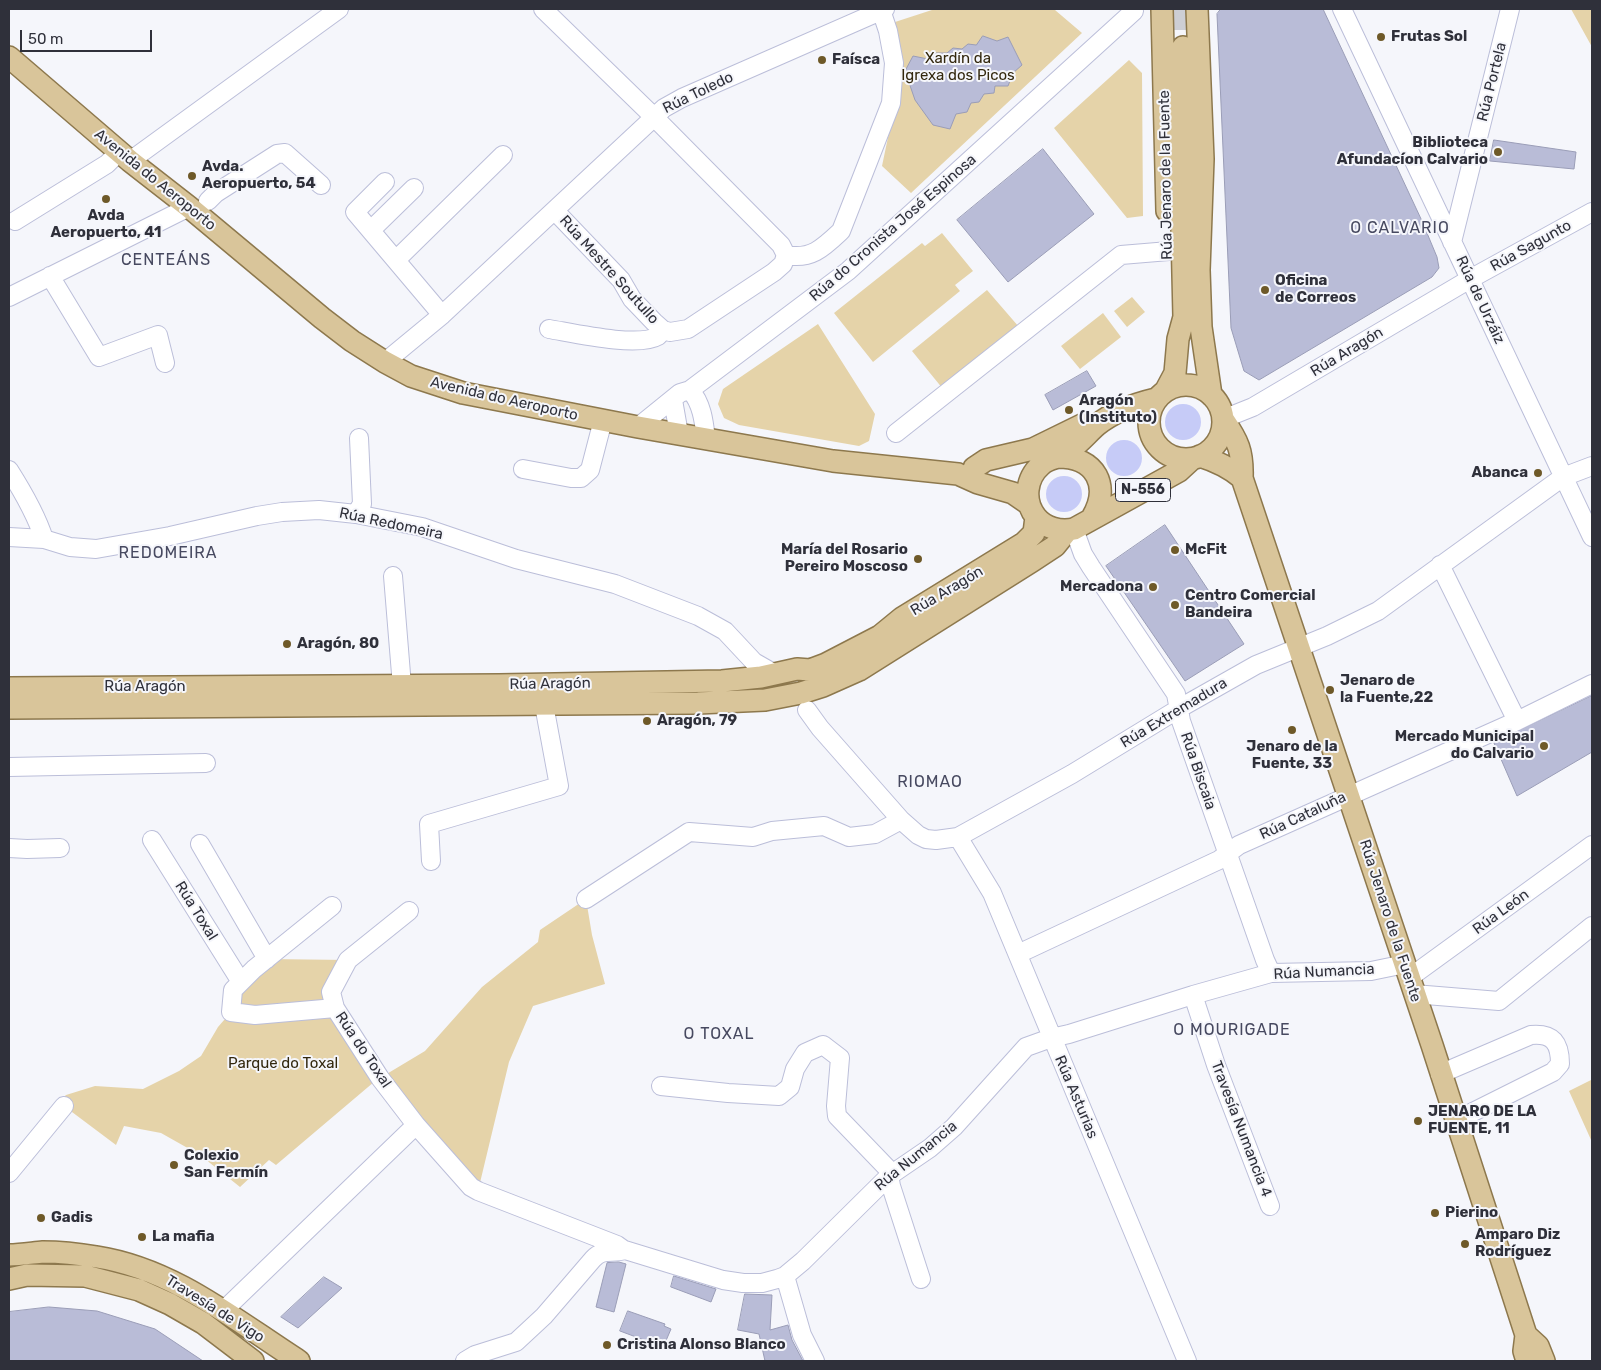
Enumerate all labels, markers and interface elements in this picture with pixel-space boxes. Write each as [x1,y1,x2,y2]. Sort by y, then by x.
scale bar [22,20,155,52]
place label: Frutas Sol [1391,28,1467,46]
text: 50 m [28,30,63,48]
marker: Frutas Sol [1375,31,1387,43]
street label: Rúa Portela [1473,41,1511,123]
park label: Xardín da Igrexa dos Picos [901,50,1015,85]
place label: Faísca [832,51,880,69]
marker: Faísca [816,54,828,66]
street label: Rúa Toledo [660,68,736,118]
street label: Rúa Jenaro de la Fuente [1156,90,1176,260]
street label: Avenida do Aeroporto [91,125,219,235]
place label: Biblioteca Afundacíon Calvario [1337,134,1488,169]
marker: Biblioteca Afundacíon Calvario [1492,146,1504,158]
street label: Rúa do Cronista José Espinosa [806,151,980,305]
place label: Avda. Aeropuerto, 54 [202,158,316,193]
marker: Avda. Aeropuerto, 54 [186,170,198,182]
marker: Avda Aeropuerto, 41 [100,193,112,205]
place label: Avda Aeropuerto, 41 [50,207,162,242]
street label: Rúa Mestre Soutullo [555,212,663,328]
street label: Rúa Sagunto [1487,216,1575,276]
district label: O CALVARIO [1349,218,1451,238]
district label: CENTEÁNS [120,250,212,270]
street label: Rúa de Urzáiz [1452,253,1508,347]
place label: Oficina de Correos [1275,272,1356,307]
marker: Oficina de Correos [1259,284,1271,296]
street label: Rúa Aragón [1307,323,1387,381]
street label: Avenida do Aeroporto [428,373,580,425]
place label: Aragón (Instituto) [1079,392,1157,427]
marker: Aragón (Instituto) [1063,404,1075,416]
place label: Abanca [1472,464,1528,482]
marker: Abanca [1532,467,1544,479]
road number: N-556 [1116,478,1170,502]
street label: Rúa Redomeira [337,504,445,544]
place label: María del Rosario Pereiro Moscoso [781,541,908,576]
place label: McFit [1185,541,1227,559]
district label: REDOMEIRA [117,543,219,563]
marker: McFit [1169,544,1181,556]
marker: María del Rosario Pereiro Moscoso [912,553,924,565]
street label: Rúa Aragón [907,562,987,620]
place label: Mercadona [1060,578,1143,596]
marker: Mercadona [1147,581,1159,593]
place label: Centro Comercial Bandeira [1185,587,1315,622]
marker: Centro Comercial Bandeira [1169,599,1181,611]
place label: Aragón, 80 [297,635,379,653]
marker: Aragón, 80 [281,638,293,650]
place label: Jenaro de la Fuente,22 [1340,672,1433,707]
street label: Rúa Aragón [509,674,591,694]
street label: Rúa Extremadura [1117,674,1231,752]
street label: Rúa Aragón [104,678,186,696]
marker: Jenaro de la Fuente,22 [1324,684,1336,696]
place label: Aragón, 79 [657,712,737,730]
marker: Aragón, 79 [641,715,653,727]
marker: Jenaro de la Fuente, 33 [1286,724,1298,736]
place label: Mercado Municipal do Calvario [1395,728,1534,763]
street label: Rúa Biscaia [1176,730,1220,812]
place label: Jenaro de la Fuente, 33 [1246,738,1338,773]
marker: Mercado Municipal do Calvario [1538,740,1550,752]
district label: RIOMAO [896,772,964,792]
street label: Rúa Cataluña [1257,788,1349,844]
street label: Rúa Jenaro de la Fuente [1355,837,1425,1005]
street label: Rúa Toxal [171,878,221,944]
street label: Rúa León [1469,886,1533,938]
street label: Rúa Numancia [1273,960,1375,984]
street label: Rúa do Toxal [331,1009,395,1091]
district label: O MOURIGADE [1172,1020,1292,1040]
district label: O TOXAL [683,1024,755,1044]
street label: Rúa Asturias [1050,1053,1102,1141]
park label: Parque do Toxal [228,1055,338,1073]
street label: Travesía Numancia 4 [1207,1058,1275,1200]
place label: JENARO DE LA FUENTE, 11 [1428,1103,1537,1138]
marker: JENARO DE LA FUENTE, 11 [1412,1115,1424,1127]
street label: Rúa Numancia [871,1117,961,1195]
place label: Colexio San Fermín [184,1147,268,1182]
marker: Colexio San Fermín [168,1159,180,1171]
place label: Pierino [1445,1204,1498,1222]
marker: Pierino [1429,1207,1441,1219]
place label: Gadis [51,1209,93,1227]
marker: Gadis [35,1212,47,1224]
place label: Amparo Diz Rodríguez [1475,1226,1560,1261]
place label: La mafia [152,1228,215,1246]
marker: La mafia [136,1231,148,1243]
marker: Amparo Diz Rodríguez [1459,1238,1471,1250]
street label: Travesía de Vigo [162,1271,268,1347]
place label: Cristina Alonso Blanco [617,1336,786,1354]
marker: Cristina Alonso Blanco [601,1339,613,1351]

